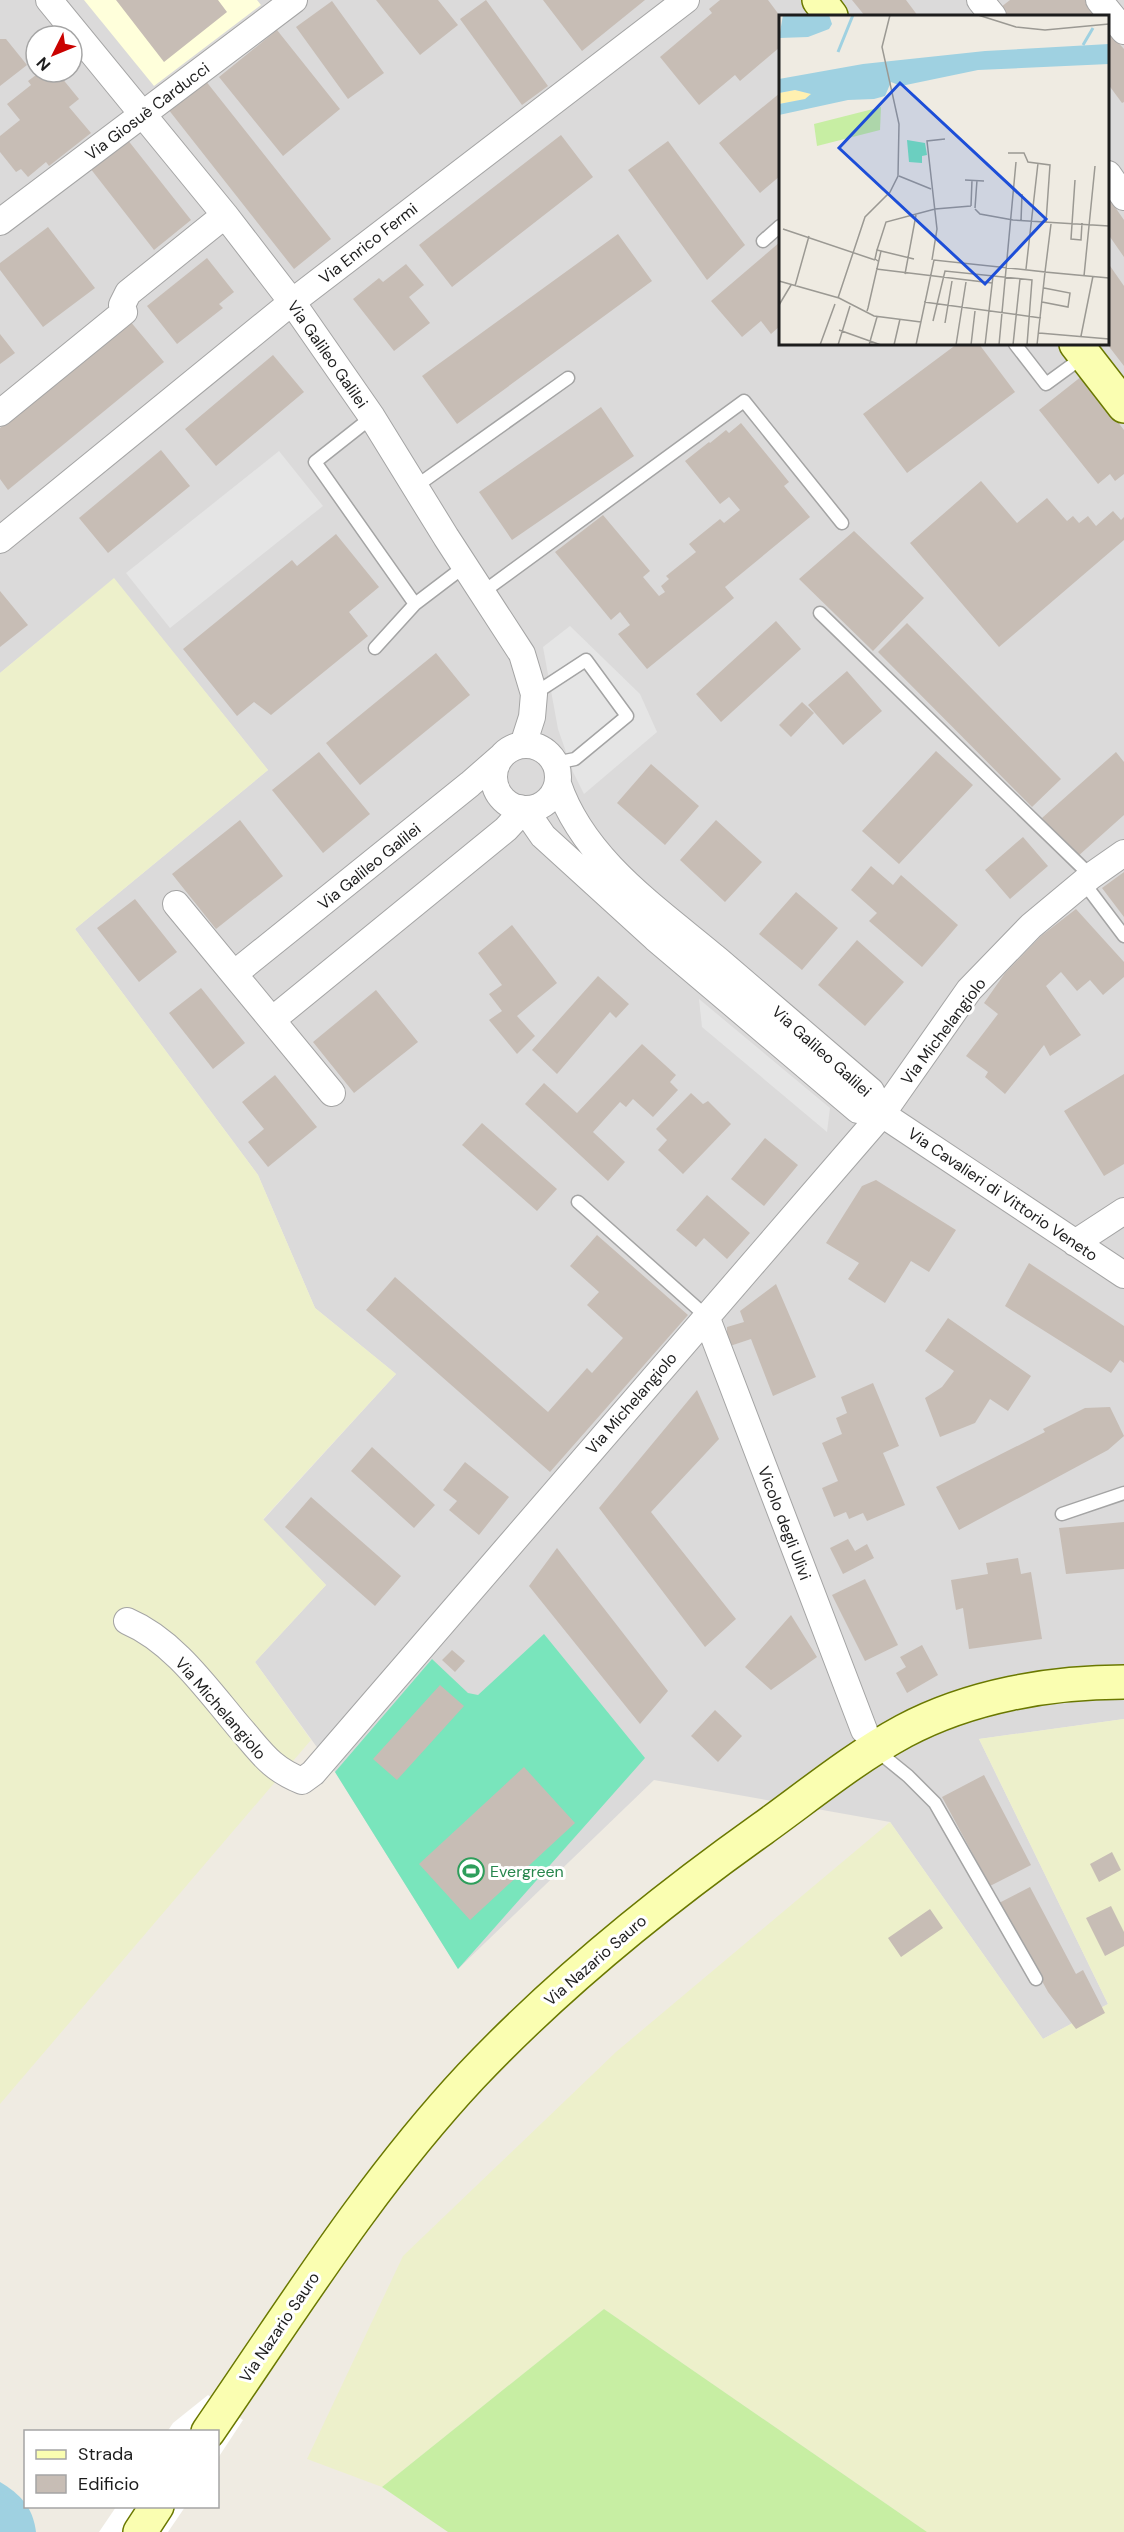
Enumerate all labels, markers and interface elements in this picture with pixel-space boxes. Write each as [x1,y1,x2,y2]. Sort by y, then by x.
inset map [779,15,1109,345]
north arrow [24,24,84,84]
text: N [32,52,55,75]
street label: Via Giosuè Carducci [81,58,214,165]
street label: Via Enrico Fermi [315,198,422,289]
street label: Via Galileo Galilei [283,296,373,412]
street label: Via Galileo Galilei [313,818,425,914]
street label: Via Michelangiolo [896,973,991,1089]
street label: Via Galileo Galilei [767,1001,876,1102]
street label: Via Cavalieri di Vittorio Veneto [904,1123,1102,1266]
street label: Via Michelangiolo [581,1348,682,1459]
street label: Vicolo degli Ulivi [753,1463,816,1583]
street label: Via Michelangiolo [170,1653,271,1764]
sports icon: Evergreen [456,1856,486,1886]
place label: Evergreen [490,1861,564,1882]
street label: Via Nazario Sauro [540,1910,651,2011]
street label: Via Nazario Sauro [235,2268,324,2387]
legend [24,2430,219,2508]
text: Strada [78,2442,133,2466]
text: Edificio [78,2472,139,2496]

